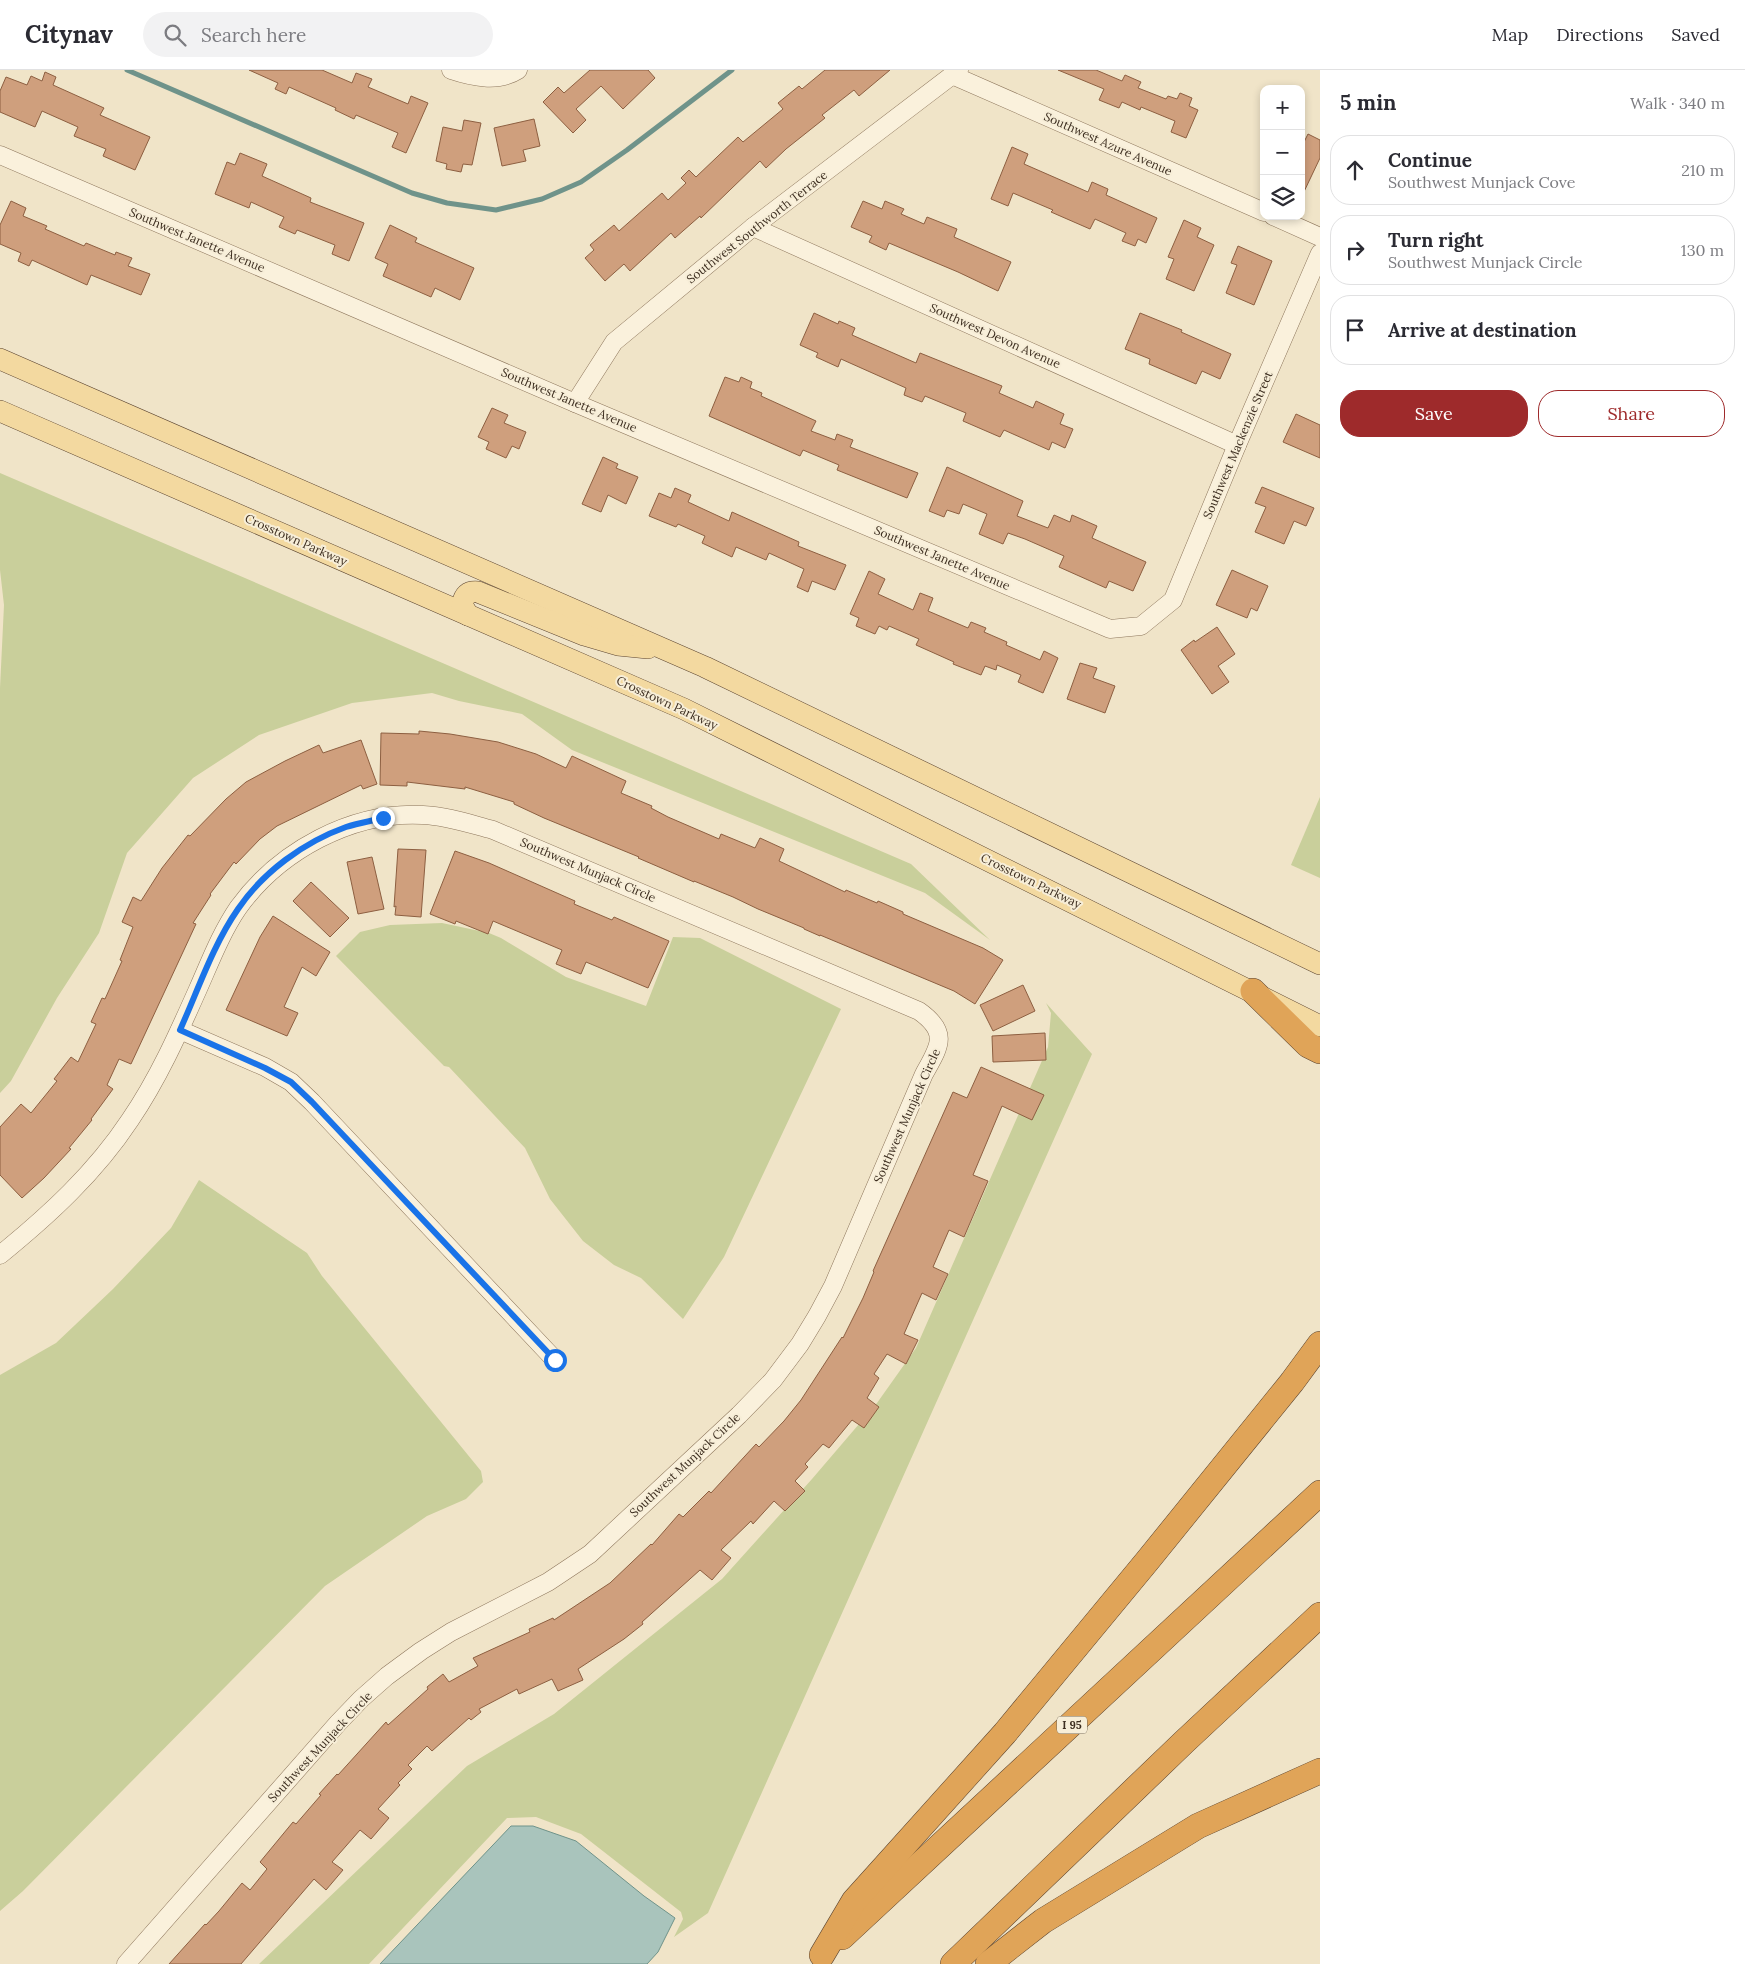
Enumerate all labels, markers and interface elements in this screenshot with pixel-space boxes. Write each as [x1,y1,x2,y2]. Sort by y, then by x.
search box [143,12,493,57]
text: Citynav [25,19,113,50]
icon: search [161,21,189,49]
text: Search here [201,23,306,47]
text: Map [1492,23,1528,46]
text: Directions [1556,23,1643,46]
text: Saved [1671,23,1720,46]
map controls [1260,85,1305,220]
button: + [1260,85,1305,130]
text: 5 min [1340,89,1396,116]
text: Walk · 340 m [1630,93,1725,113]
street label: Southwest Azure Avenue [1042,108,1175,179]
button: − [1260,130,1305,175]
text: Continue [1388,148,1472,172]
icon: ahead [1341,156,1369,184]
text: 210 m [1681,160,1724,180]
street label: Southwest Southworth Terrace [683,167,830,286]
text: Southwest Munjack Cove [1388,172,1576,192]
button: layers [1260,175,1305,220]
street label: Southwest Janette Avenue [127,204,268,275]
text: Turn right [1388,228,1484,252]
icon: right [1341,236,1369,264]
text: 130 m [1681,240,1724,260]
text: Southwest Munjack Circle [1388,252,1582,272]
street label: Southwest Devon Avenue [927,300,1063,371]
icon: arrive [1341,316,1369,344]
text: Arrive at destination [1388,318,1577,342]
street label: Southwest Janette Avenue [499,364,640,435]
street label: Southwest Mackenzie Street [1200,368,1276,521]
button: Save [1340,390,1528,437]
button: Share [1538,390,1725,437]
street label: Crosstown Parkway [243,510,350,569]
street label: Southwest Janette Avenue [872,522,1013,593]
street label: Crosstown Parkway [614,672,721,733]
route end [372,807,395,830]
street label: Southwest Munjack Circle [518,834,659,905]
street label: Crosstown Parkway [978,850,1085,912]
street label: Southwest Munjack Circle [870,1046,943,1185]
route start [544,1349,567,1372]
street label: Southwest Munjack Circle [626,1409,743,1520]
street label: Southwest Munjack Circle [264,1688,375,1805]
road number: I 95 [1057,1716,1087,1734]

